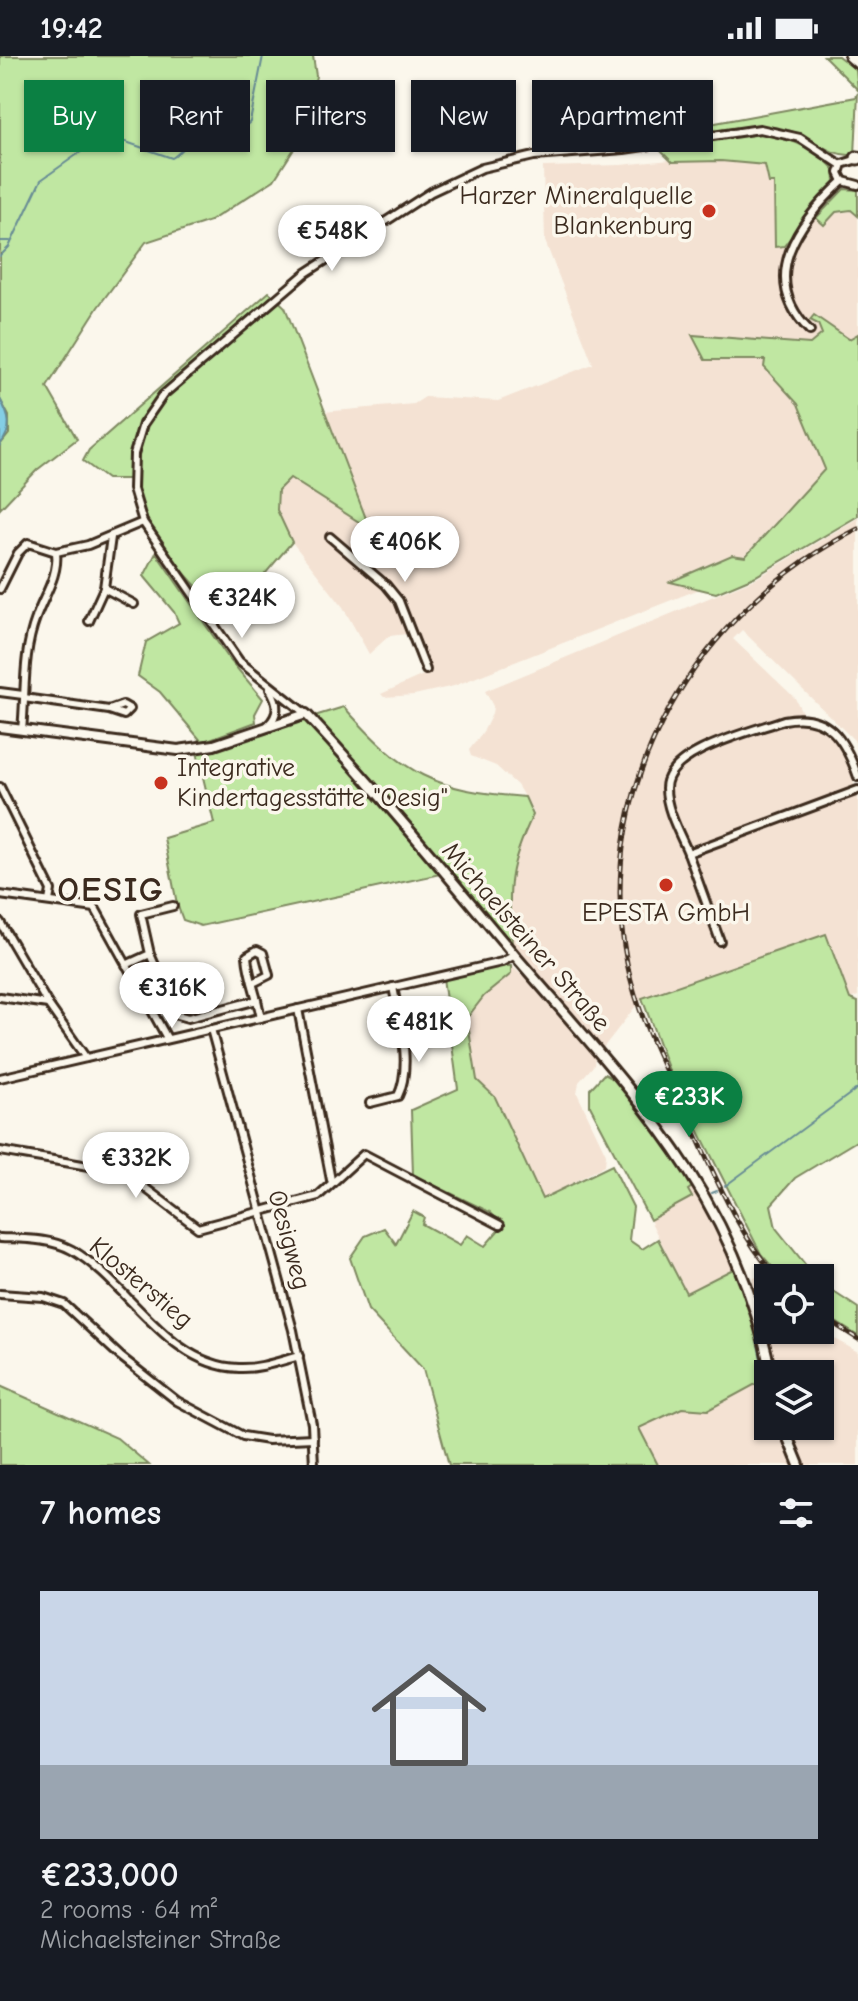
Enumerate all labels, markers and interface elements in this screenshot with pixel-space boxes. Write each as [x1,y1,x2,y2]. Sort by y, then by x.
text: 19:42 [40,11,103,46]
chip: Buy [24,80,124,152]
chip: Rent [140,80,250,152]
chip: Filters [266,80,395,152]
chip: New [411,80,516,152]
chip: Apartment [532,80,713,152]
place label: Harzer Mineralquelle Blankenburg [460,181,693,241]
marker: Harzer Mineralquelle Blankenburg [700,202,718,220]
pin: €548K [276,205,388,273]
text: €548K [296,216,368,246]
pin: €406K [349,516,461,584]
text: €406K [368,527,442,557]
pin: €324K [186,572,298,640]
text: €324K [207,583,277,613]
place label: Integrative Kindertagesstätte "Oesig" [177,753,448,813]
marker: Integrative Kindertagesstätte "Oesig" [152,774,170,792]
street label: Michaelsteiner Straße [436,836,616,1038]
district label: OESIG [57,870,165,910]
marker: EPESTA GmbH [657,876,675,894]
place label: EPESTA GmbH [582,898,750,928]
pin: €316K [116,962,228,1030]
text: €316K [137,973,207,1003]
pin: €481K [363,996,475,1064]
text: €481K [385,1007,453,1037]
pin: €233K [633,1071,745,1139]
text: €233K [653,1082,725,1112]
pin: €332K [80,1132,192,1200]
text: €332K [100,1143,172,1173]
street label: Oesigweg [261,1187,317,1293]
street label: Klosterstieg [83,1231,199,1335]
map controls [754,1264,834,1440]
button: locate [754,1264,834,1344]
button: layers [754,1360,834,1440]
icon: filters [774,1491,818,1535]
text: 7 homes [40,1493,161,1533]
icon: home [357,1643,501,1787]
text: €233,000 [40,1855,179,1895]
text: 2 rooms · 64 m² [40,1895,217,1925]
text: Michaelsteiner Straße [40,1925,281,1955]

